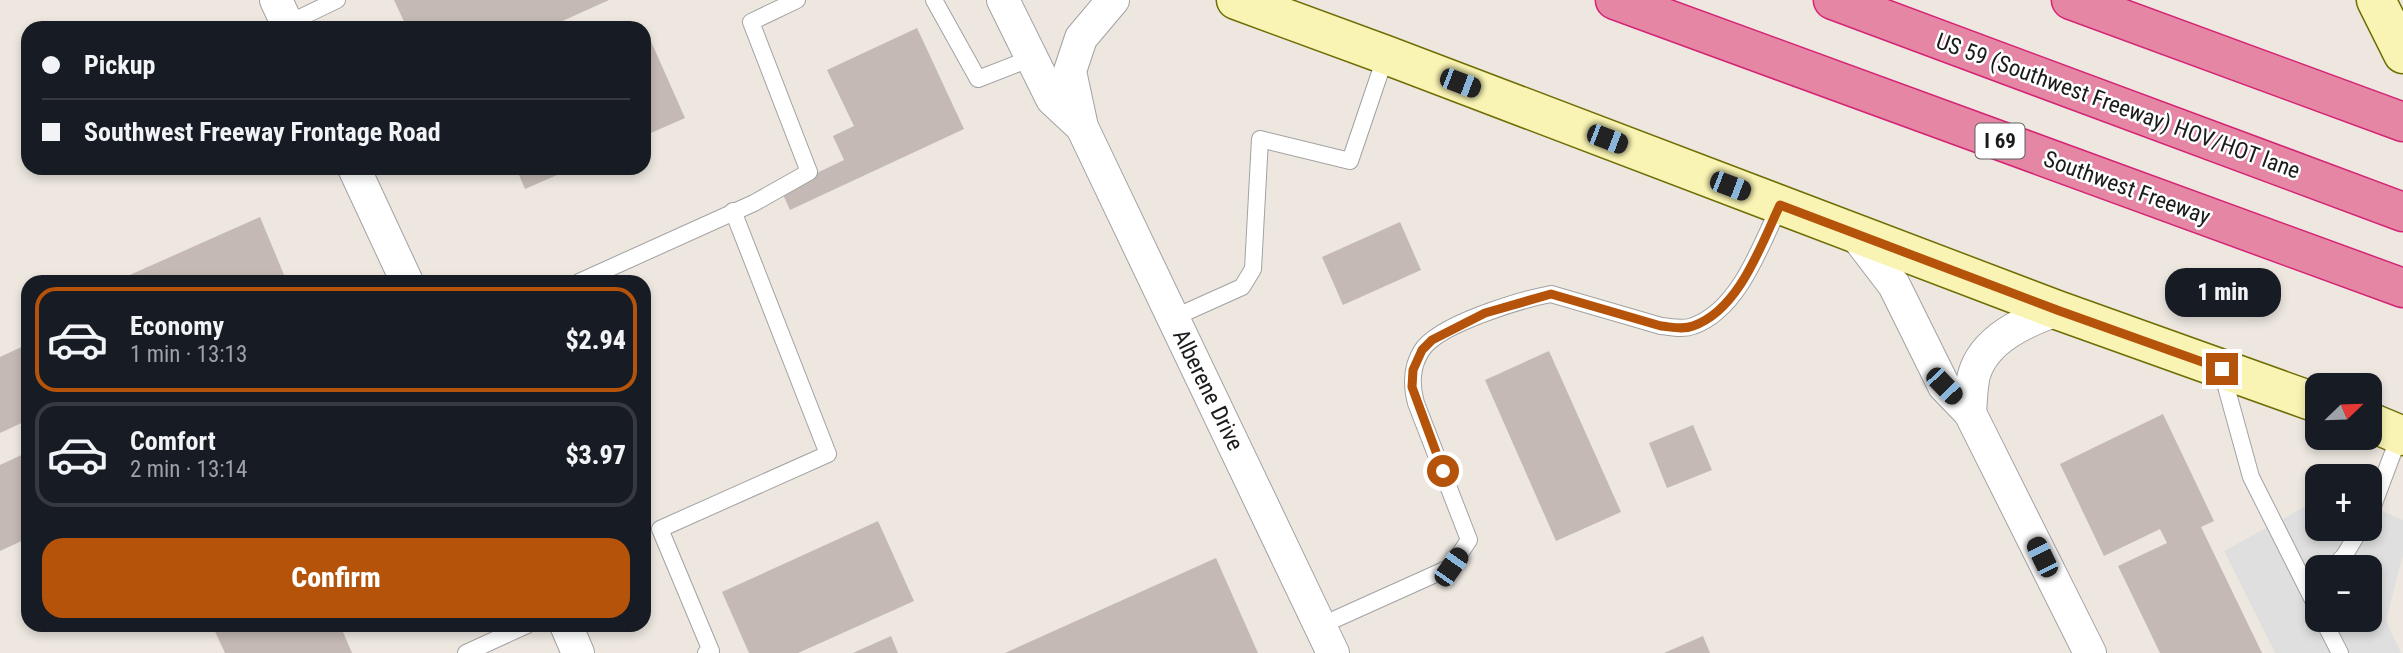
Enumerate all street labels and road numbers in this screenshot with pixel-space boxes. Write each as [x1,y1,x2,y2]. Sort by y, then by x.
street label: US 59 (Southwest Freeway) HOV/HOT lane [1932,27,2304,185]
road number: I 69 [1976,124,2024,158]
street label: Southwest Freeway [2040,145,2214,231]
street label: Alberene Drive [1167,325,1249,455]

